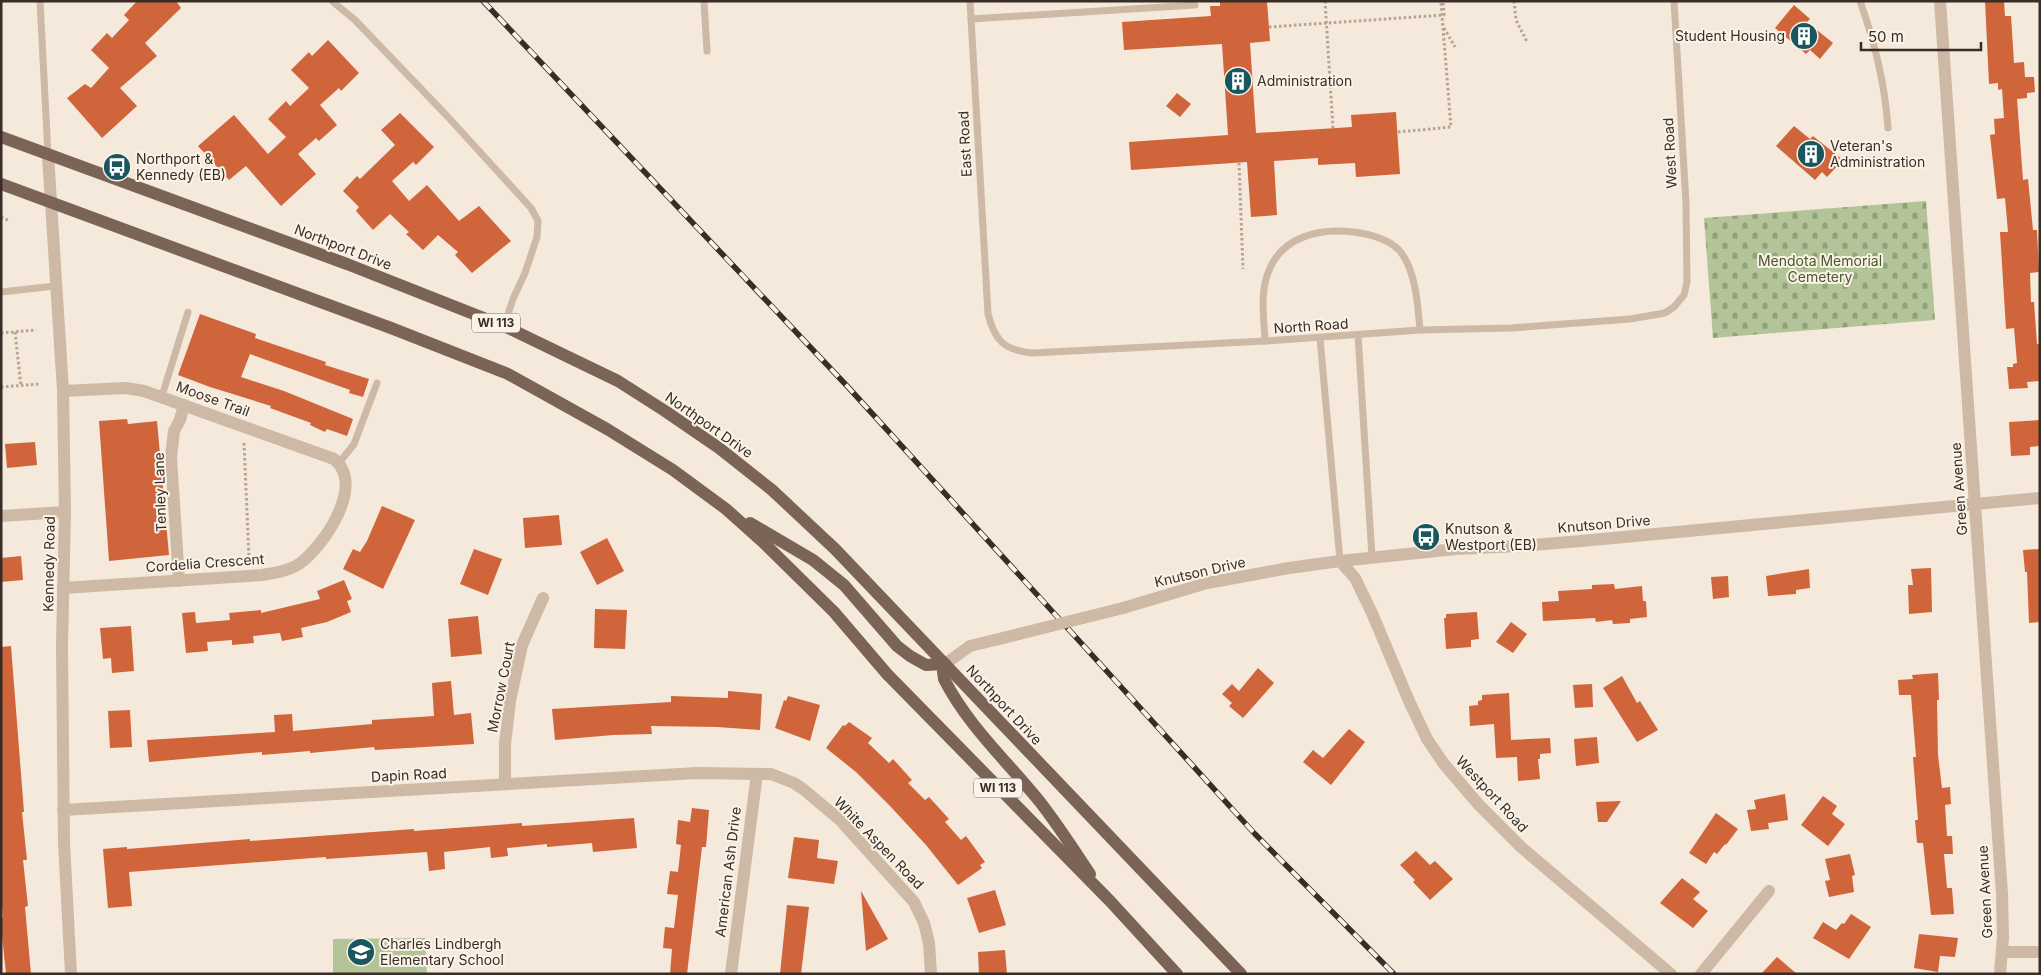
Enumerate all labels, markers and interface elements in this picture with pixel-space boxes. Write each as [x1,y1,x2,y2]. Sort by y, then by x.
scale bar [1861,20,1981,52]
building icon: Student Housing [1789,21,1819,51]
place label: Student Housing [1675,27,1785,44]
text: 50 m [1868,27,1904,46]
building icon: Administration [1223,66,1253,96]
place label: Administration [1257,72,1352,89]
street label: East Road [954,111,975,177]
street label: West Road [1659,117,1680,189]
place label: Veteran's Administration [1830,137,1925,170]
building icon: Veteran's Administration [1796,139,1826,169]
place label: Northport & Kennedy (EB) [136,150,226,183]
bus stop icon: Northport & Kennedy (EB) [102,152,132,182]
street label: Northport Drive [292,220,394,273]
park label: Mendota Memorial Cemetery [1758,252,1882,285]
road number: WI 113 [472,314,520,332]
street label: North Road [1273,314,1349,337]
street label: Moose Trail [174,377,252,420]
street label: Northport Drive [662,388,756,461]
street label: Green Avenue [1947,442,1970,536]
street label: Tenley Lane [150,452,169,532]
street label: Knutson Drive [1557,511,1651,536]
street label: Kennedy Road [39,516,58,612]
place label: Knutson & Westport (EB) [1445,520,1537,553]
bus stop icon: Knutson & Westport (EB) [1411,522,1441,552]
street label: Cordelia Crescent [145,550,265,575]
street label: Knutson Drive [1153,553,1247,590]
street label: Morrow Court [483,640,518,734]
street label: Northport Drive [963,661,1046,748]
street label: Westport Road [1453,752,1532,835]
street label: Dapin Road [371,764,447,785]
road number: WI 113 [974,778,1022,798]
street label: White Aspen Road [831,793,928,892]
street label: American Ash Drive [711,806,744,938]
street label: Green Avenue [1974,845,1995,939]
place label: Charles Lindbergh Elementary School [380,935,504,968]
school or university icon: Charles Lindbergh Elementary School [346,937,376,967]

